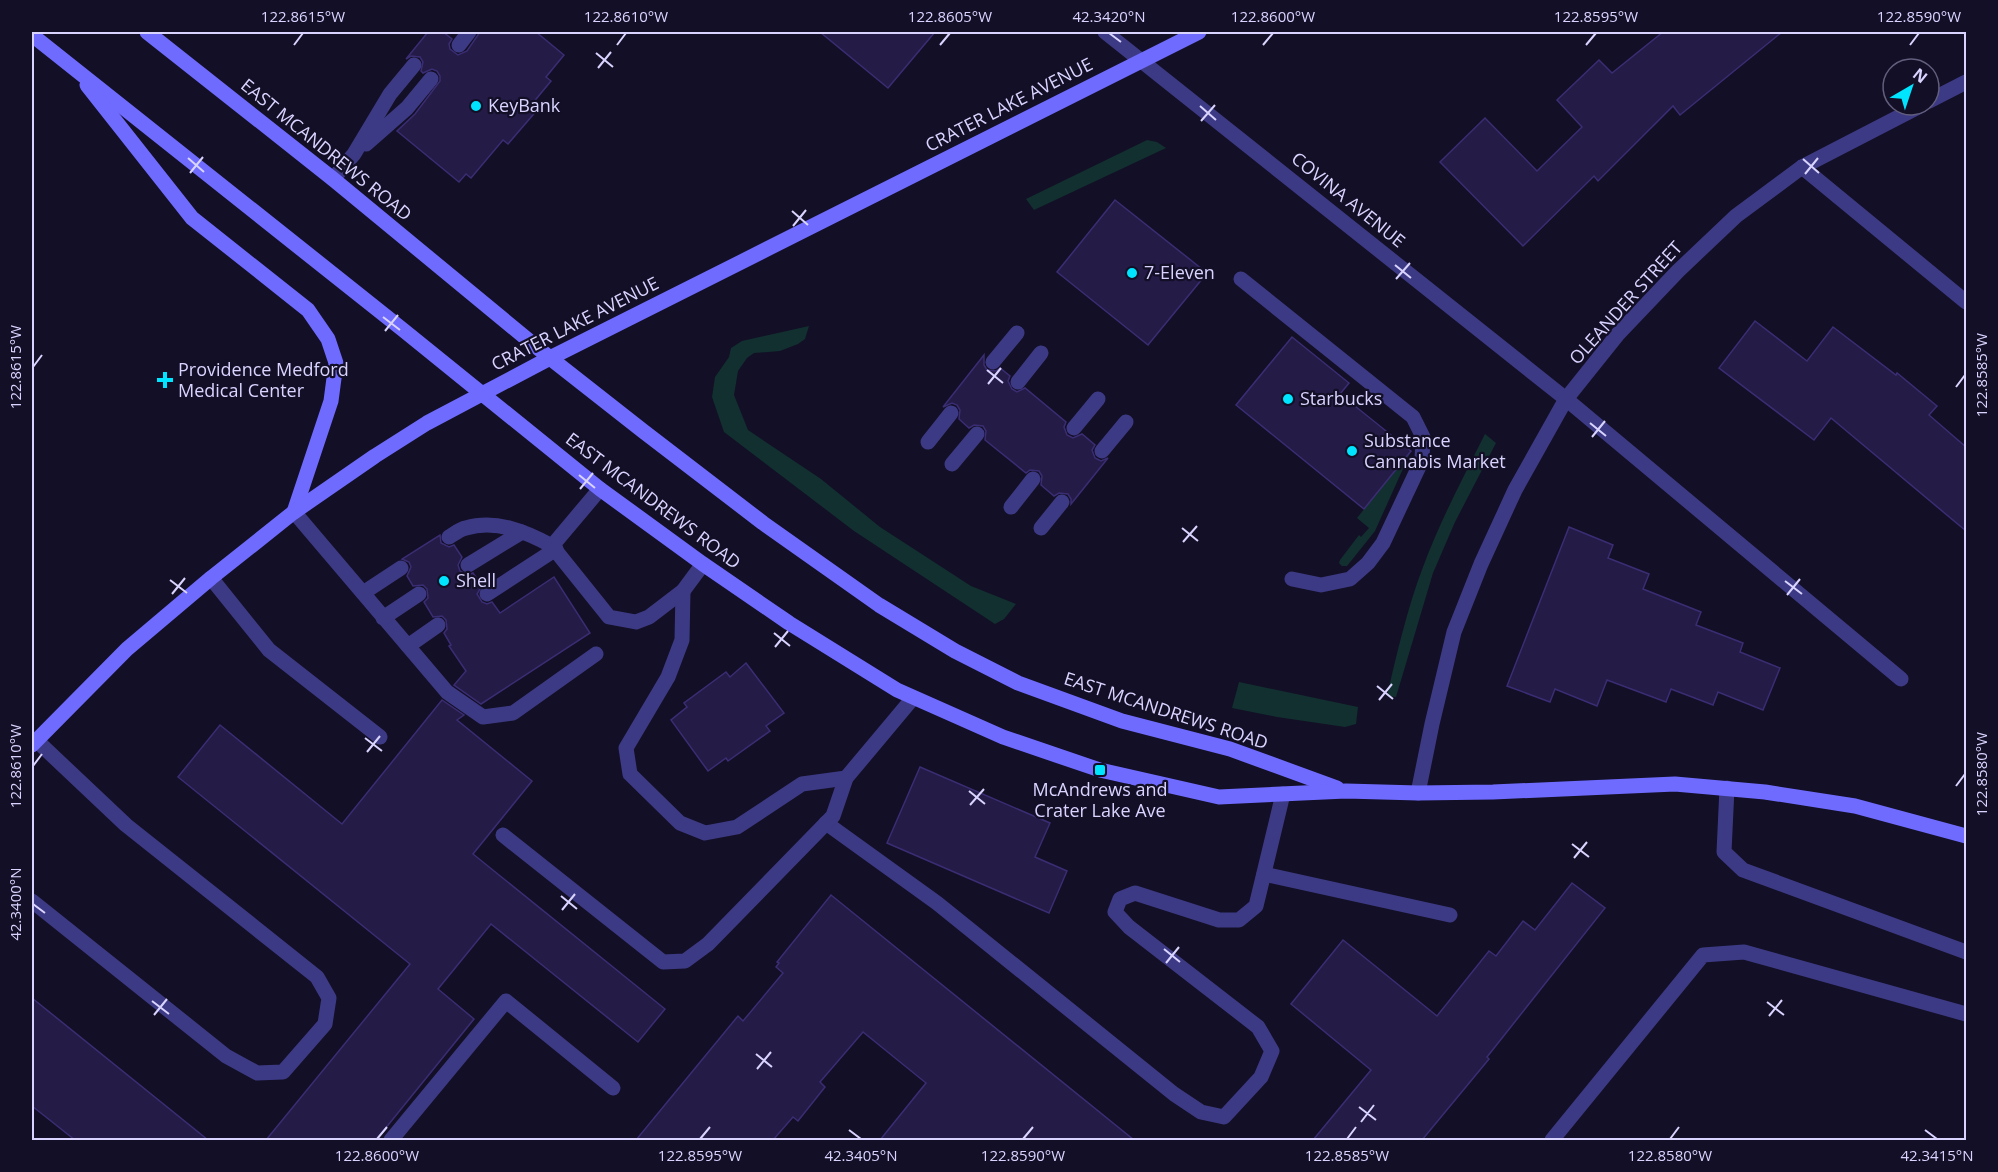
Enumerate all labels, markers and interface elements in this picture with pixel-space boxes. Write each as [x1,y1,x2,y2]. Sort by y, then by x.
text: 122.8615°W [261,6,345,26]
text: 122.8610°W [584,6,668,26]
text: 122.8605°W [908,6,992,26]
text: 42.3420°N [1072,6,1146,26]
text: 122.8600°W [1231,6,1315,26]
text: 122.8595°W [1554,6,1638,26]
text: 122.8590°W [1877,6,1961,26]
street label: CRATER LAKE AVENUE [921,51,1096,157]
north arrow [1881,57,1941,117]
text: N [1908,63,1932,88]
street label: EAST MCANDREWS ROAD [236,73,417,226]
place label: KeyBank [488,93,561,117]
marker: KeyBank [469,99,483,113]
street label: COVINA AVENUE [1287,146,1410,252]
street label: OLEANDER STREET [1563,236,1687,369]
place label: 7-Eleven [1144,260,1215,284]
marker: 7-Eleven [1125,266,1139,280]
street label: CRATER LAKE AVENUE [487,270,662,376]
text: 122.8615°W [5,325,25,409]
text: 122.8585°W [1971,333,1991,417]
place label: Providence Medford Medical Center [178,357,349,402]
marker: Providence Medford Medical Center [156,371,174,389]
place label: Starbucks [1300,386,1382,410]
marker: Starbucks [1281,392,1295,406]
street label: EAST MCANDREWS ROAD [561,426,746,574]
place label: Substance Cannabis Market [1364,428,1506,473]
marker: Substance Cannabis Market [1345,444,1359,458]
place label: Shell [456,568,496,592]
marker: Shell [437,574,451,588]
street label: EAST MCANDREWS ROAD [1061,666,1271,754]
text: 122.8610°W [5,724,25,808]
text: 122.8580°W [1971,732,1991,816]
marker: McAndrews and Crater Lake Ave [1093,763,1107,777]
place label: McAndrews and Crater Lake Ave [1033,777,1167,822]
text: 42.3400°N [5,867,25,941]
text: 122.8600°W [335,1145,419,1165]
text: 122.8595°W [658,1145,742,1165]
text: 42.3405°N [824,1145,898,1165]
text: 122.8590°W [981,1145,1065,1165]
text: 122.8585°W [1305,1145,1389,1165]
text: 122.8580°W [1628,1145,1712,1165]
text: 42.3415°N [1900,1145,1974,1165]

